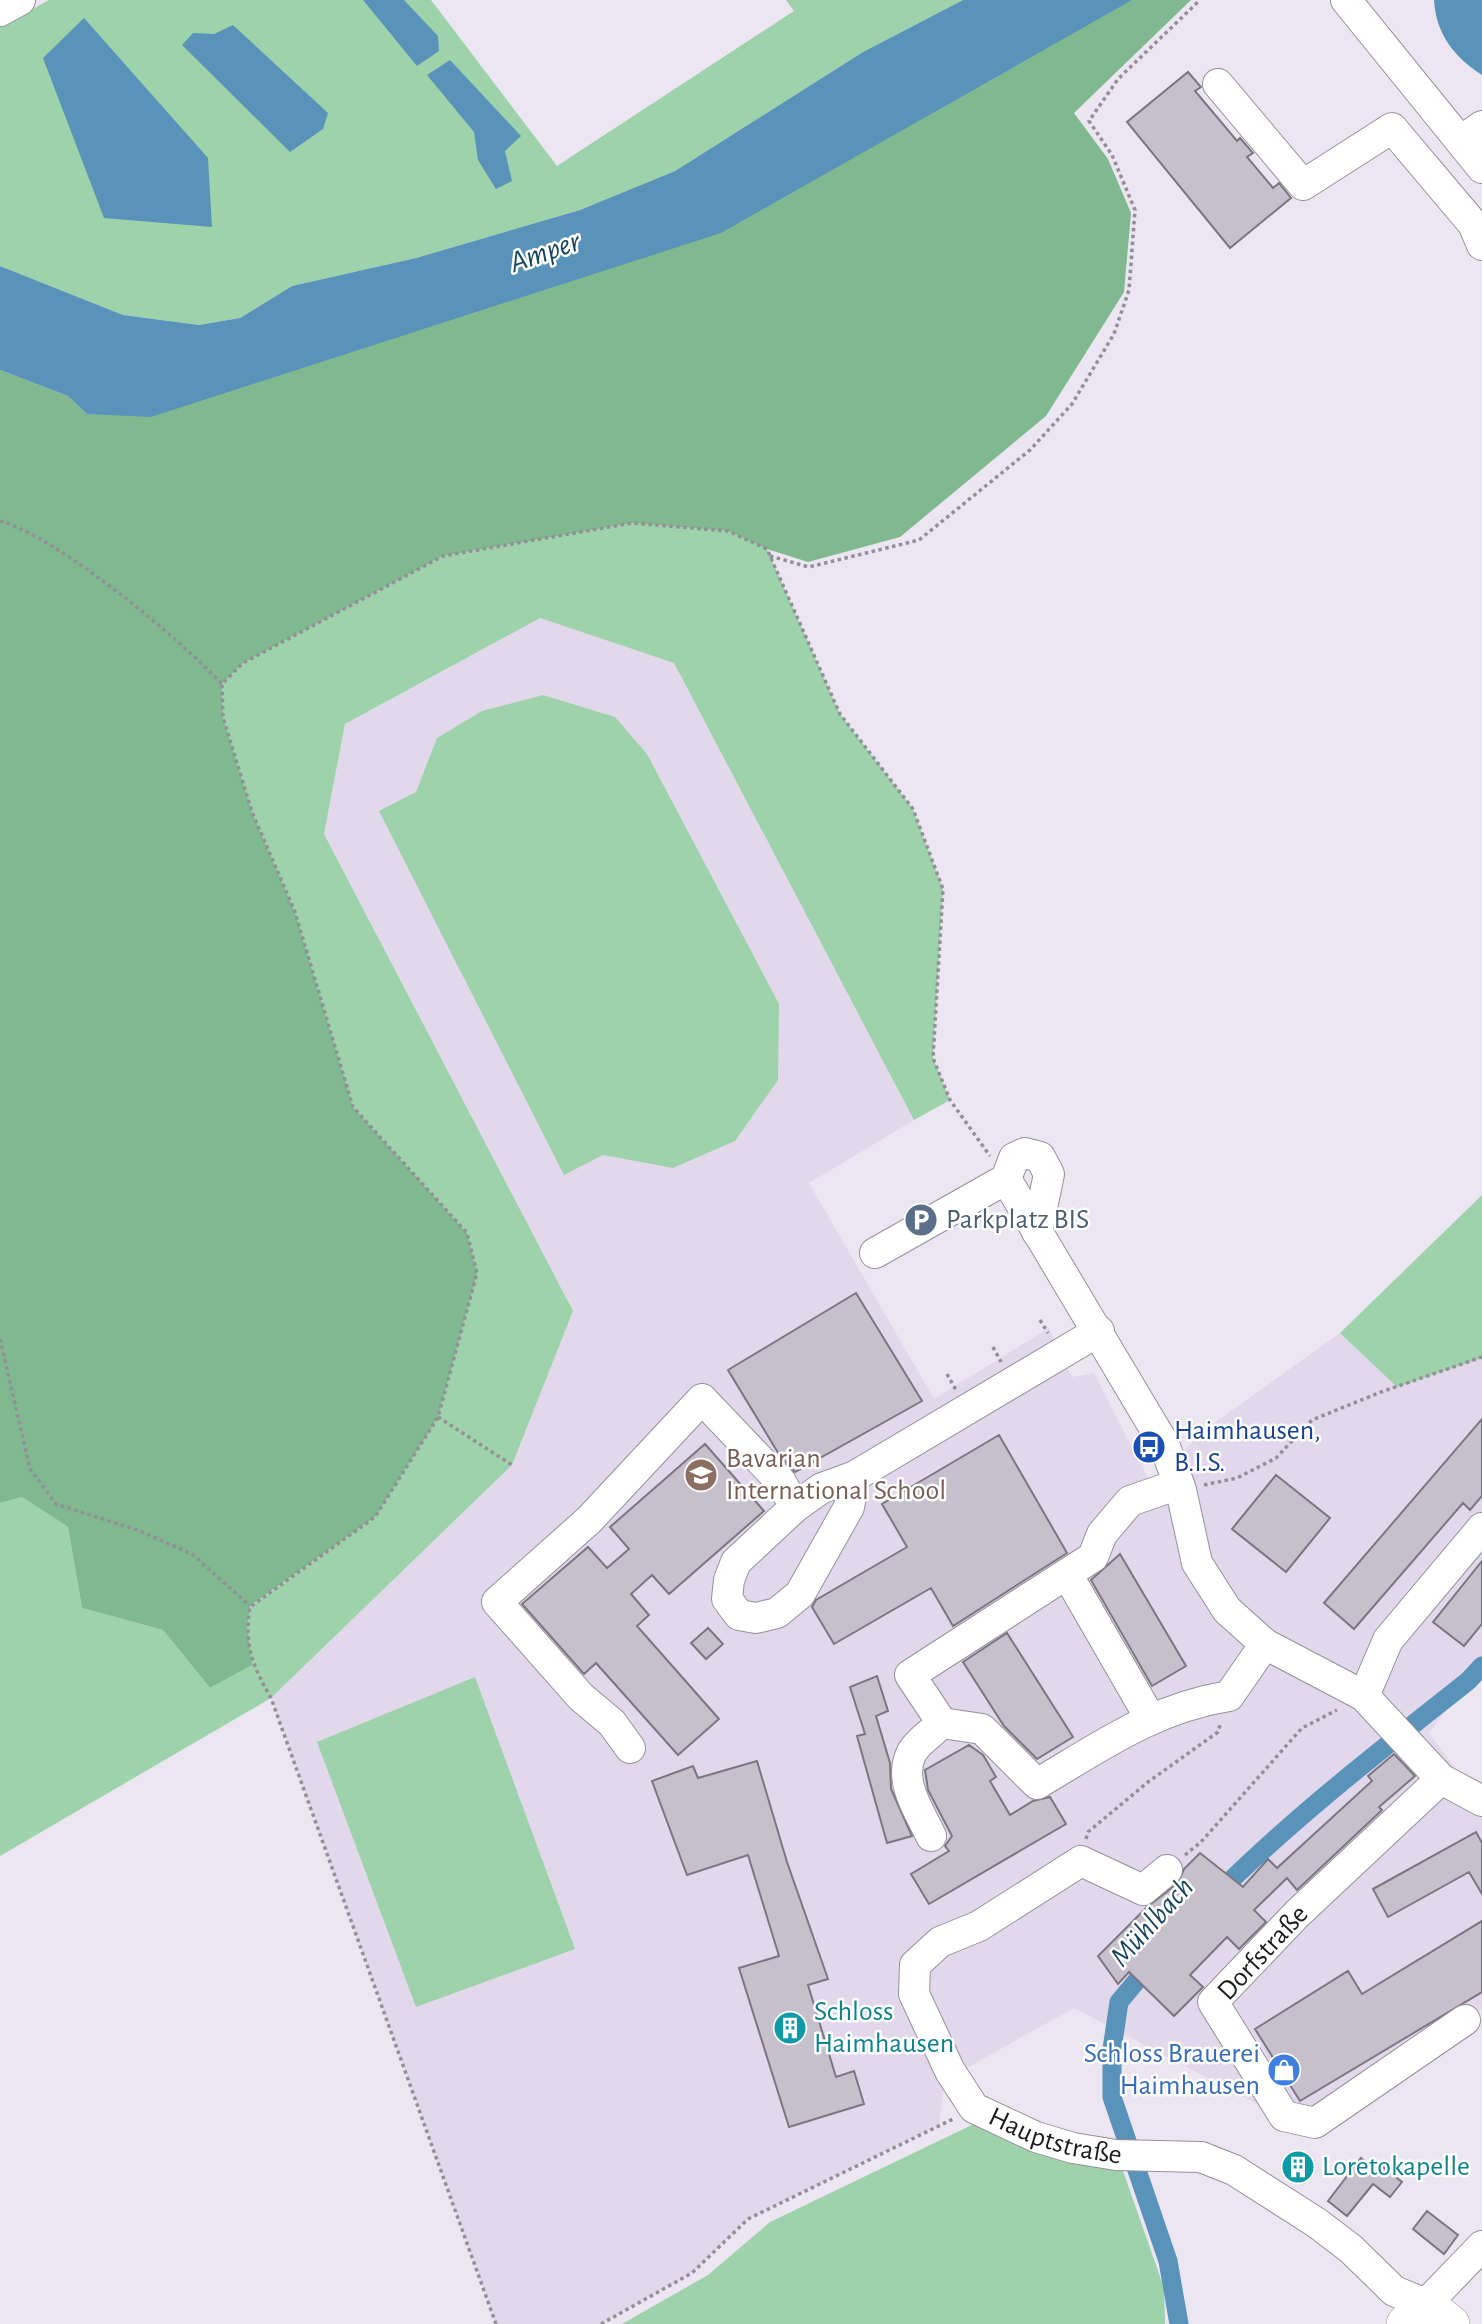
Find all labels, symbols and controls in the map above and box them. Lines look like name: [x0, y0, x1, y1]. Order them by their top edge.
water label: Amper: [505, 226, 585, 278]
parking icon: Parkplatz BIS: [902, 1201, 940, 1239]
place label: Parkplatz BIS: [946, 1206, 1089, 1234]
place label: Haimhausen, B.I.S.: [1174, 1417, 1321, 1477]
bus stop icon: Haimhausen, B.I.S.: [1130, 1428, 1168, 1466]
place label: Bavarian International School: [726, 1445, 946, 1505]
school or university icon: Bavarian International School: [682, 1456, 720, 1494]
water label: Mühlbach: [1105, 1872, 1199, 1972]
street label: Dorfstraße: [1212, 1900, 1314, 2006]
place label: Schloss Haimhausen: [814, 1998, 954, 2058]
building icon: Schloss Haimhausen: [771, 2009, 809, 2047]
place label: Schloss Brauerei Haimhausen: [1084, 2040, 1260, 2100]
shop icon: Schloss Brauerei Haimhausen: [1265, 2051, 1303, 2089]
street label: Hauptstraße: [984, 2103, 1124, 2170]
building icon: Loretokapelle: [1279, 2148, 1317, 2186]
place label: Loretokapelle: [1322, 2153, 1470, 2181]

